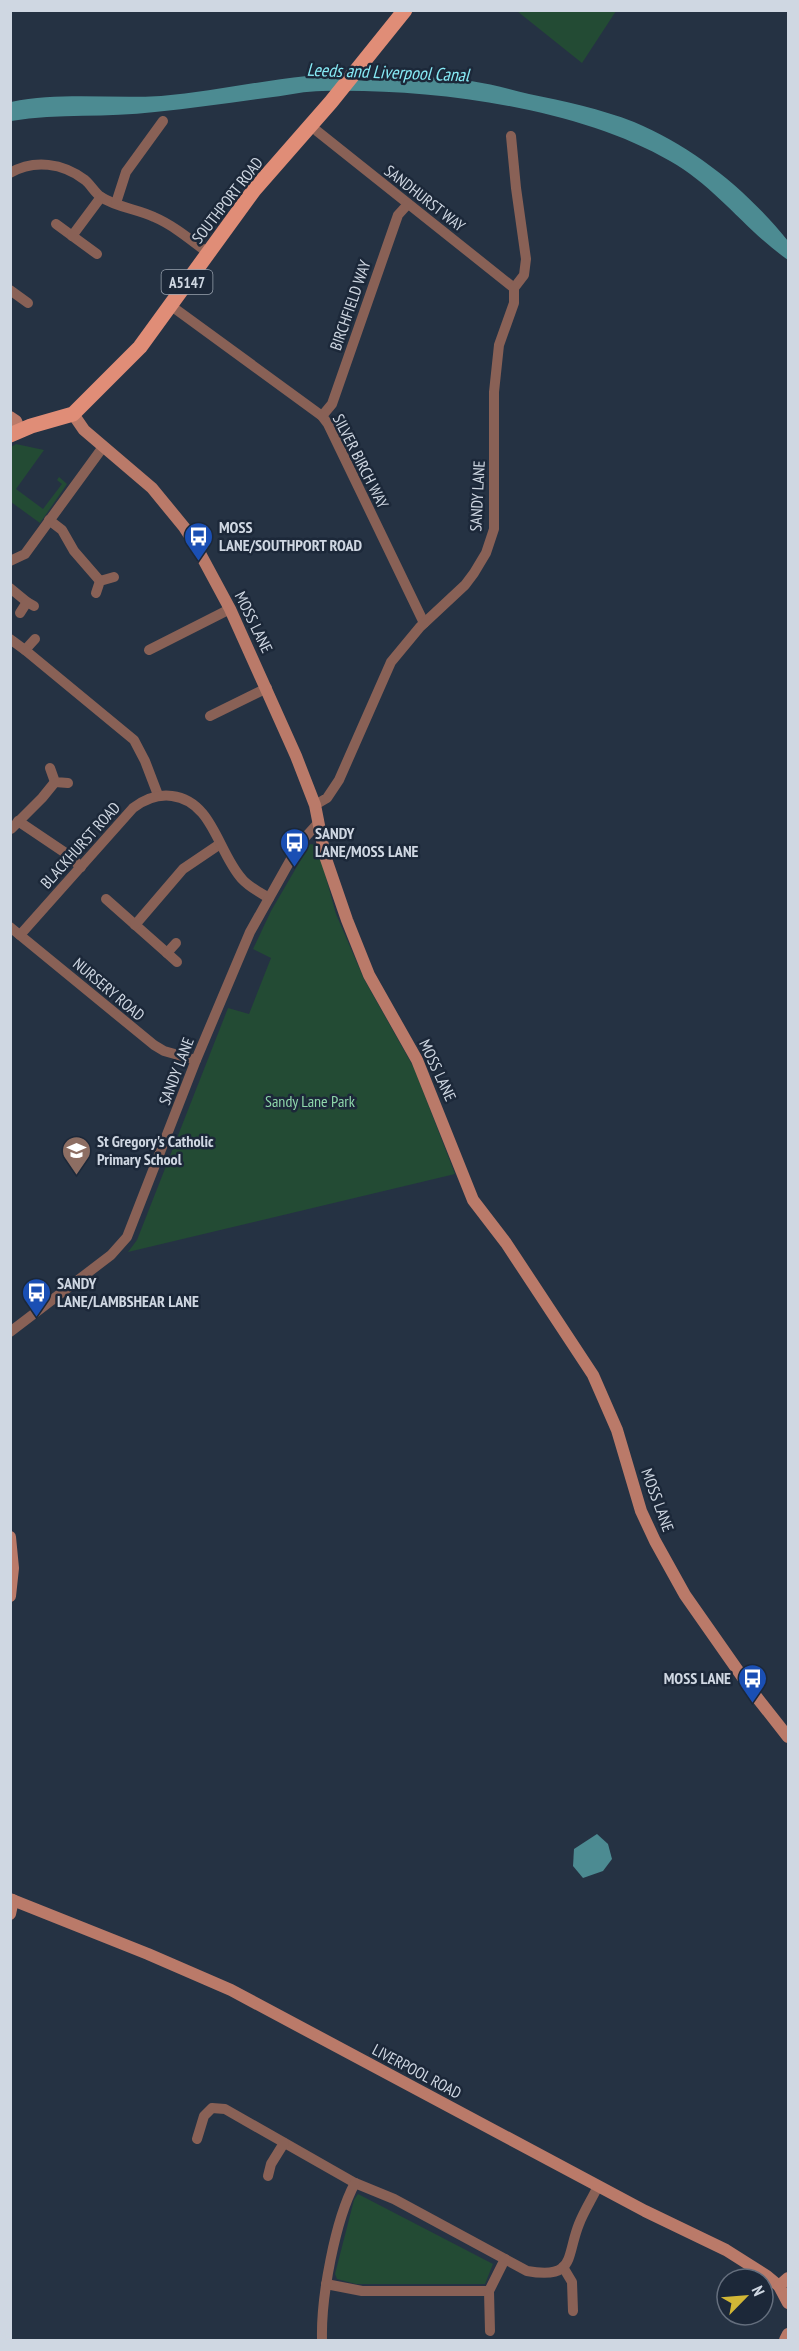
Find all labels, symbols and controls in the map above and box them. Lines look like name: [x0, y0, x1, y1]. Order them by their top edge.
water label: Leeds and Liverpool Canal: [306, 58, 471, 86]
street label: SOUTHPORT ROAD: [187, 153, 267, 247]
street label: SANDHURST WAY: [381, 160, 470, 236]
street label: BIRCHFIELD WAY: [325, 257, 375, 353]
road number: A5147: [162, 270, 213, 294]
street label: SILVER BIRCH WAY: [329, 411, 394, 512]
street label: SANDY LANE: [465, 460, 489, 532]
place label: MOSS LANE/SOUTHPORT ROAD: [219, 517, 363, 555]
bus stop icon: MOSS LANE/SOUTHPORT ROAD: [182, 520, 214, 562]
street label: MOSS LANE: [231, 588, 277, 656]
street label: BLACKHURST ROAD: [36, 797, 124, 893]
place label: SANDY LANE/MOSS LANE: [315, 823, 419, 861]
bus stop icon: SANDY LANE/MOSS LANE: [278, 826, 310, 868]
street label: NURSERY ROAD: [69, 953, 149, 1025]
street label: SANDY LANE: [154, 1034, 198, 1108]
street label: MOSS LANE: [415, 1036, 461, 1104]
park label: Sandy Lane Park: [265, 1091, 356, 1111]
place label: St Gregory's Catholic Primary School: [97, 1131, 214, 1169]
school or university icon: St Gregory's Catholic Primary School: [60, 1134, 92, 1176]
place label: SANDY LANE/LAMBSHEAR LANE: [57, 1273, 199, 1311]
bus stop icon: SANDY LANE/LAMBSHEAR LANE: [20, 1276, 52, 1318]
street label: MOSS LANE: [637, 1466, 679, 1534]
bus stop icon: MOSS LANE: [736, 1662, 768, 1704]
place label: MOSS LANE: [664, 1668, 731, 1688]
street label: LIVERPOOL ROAD: [369, 2039, 465, 2103]
north arrow: [715, 2267, 775, 2327]
text: N: [748, 2283, 769, 2299]

